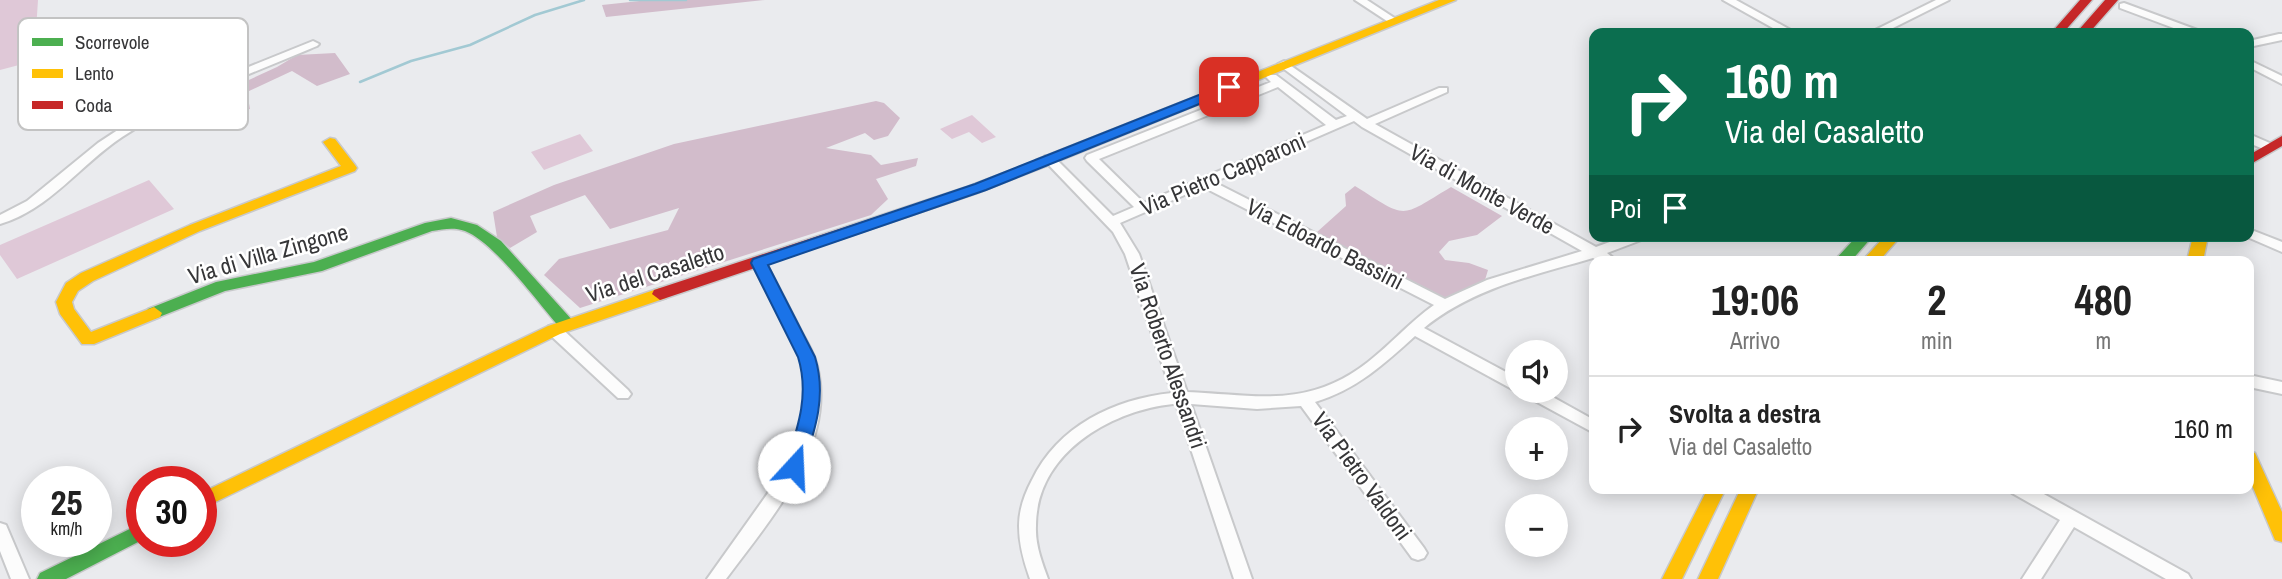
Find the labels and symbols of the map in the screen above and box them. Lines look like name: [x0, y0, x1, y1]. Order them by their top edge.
legend: [18, 18, 248, 130]
text: Scorrevole: [75, 29, 149, 55]
pin: [1199, 57, 1259, 117]
text: Lento: [75, 60, 114, 86]
text: Coda: [75, 92, 113, 118]
street label: Via Pietro Capparoni: [1135, 125, 1310, 222]
street label: Via di Monte Verde: [1404, 136, 1560, 241]
street label: Via Edoardo Bassini: [1241, 191, 1409, 297]
street label: Via di Villa Zingone: [184, 216, 351, 291]
street label: Via del Casaletto: [582, 236, 728, 309]
street label: Via Roberto Alessandri: [1122, 259, 1215, 452]
street label: Via Pietro Valdoni: [1305, 405, 1419, 546]
position arrow: [757, 430, 831, 504]
speed limit sign: 30: [126, 466, 217, 557]

